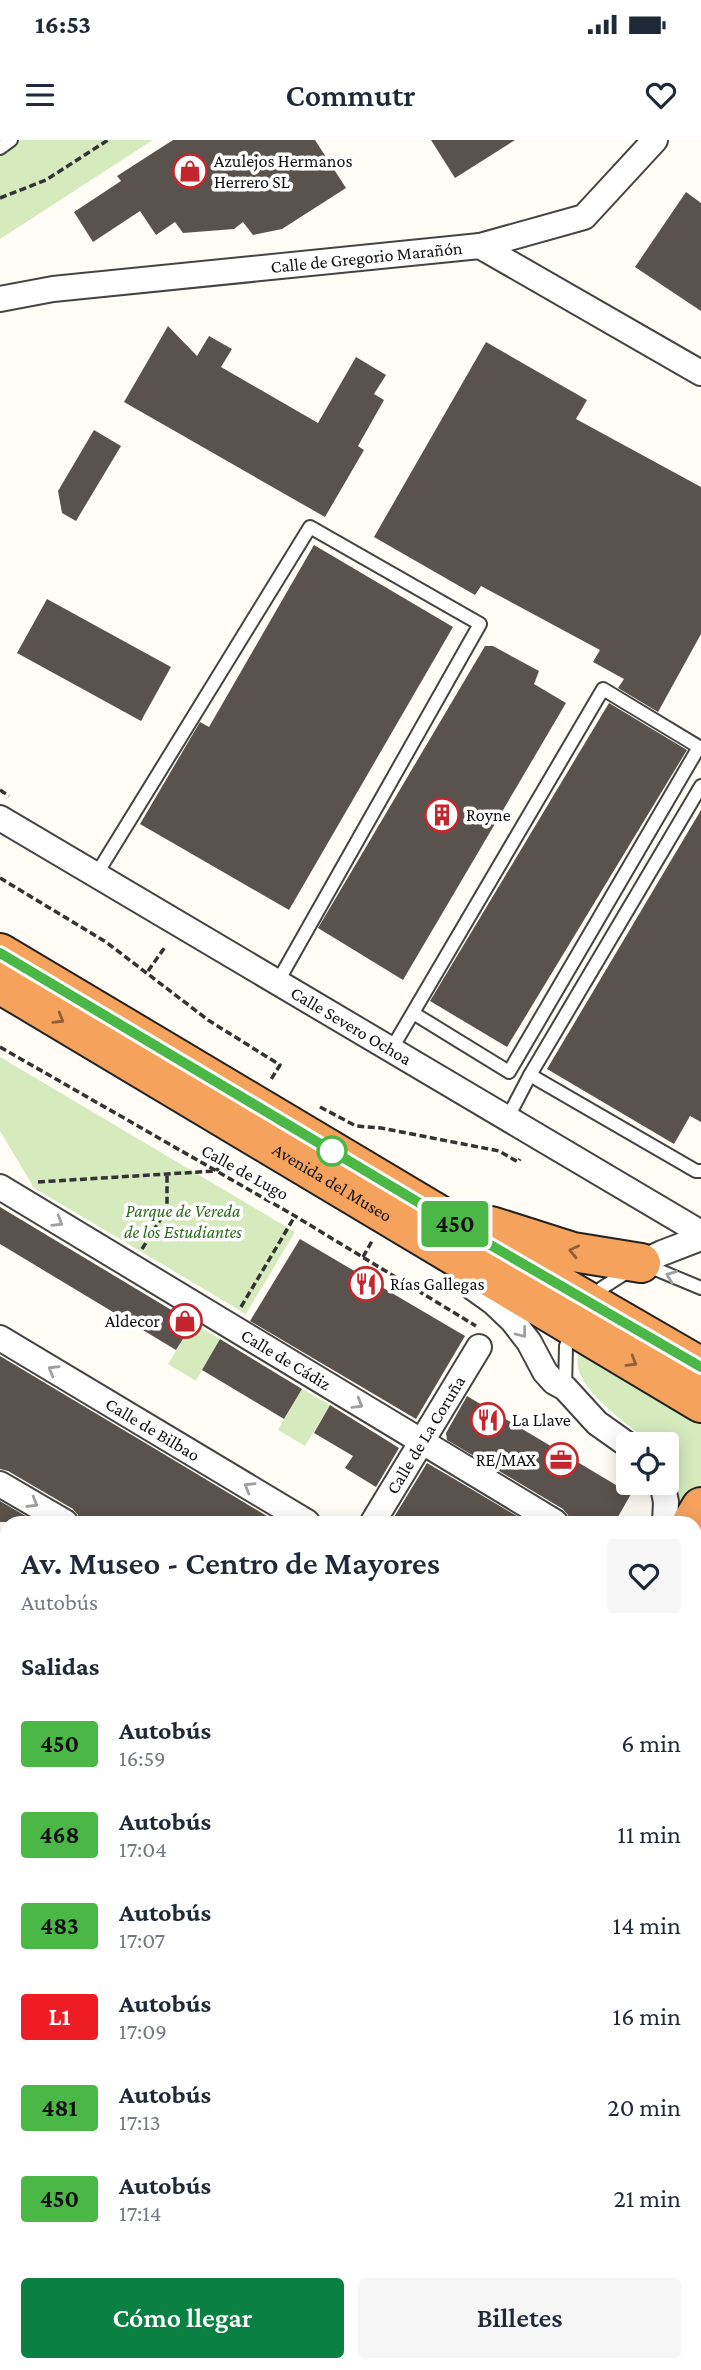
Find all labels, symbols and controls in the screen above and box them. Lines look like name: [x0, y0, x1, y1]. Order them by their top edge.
text: 16:53: [35, 10, 91, 39]
icon: menu: [21, 76, 59, 114]
icon: heart: [642, 76, 680, 114]
text: Commutr: [286, 77, 415, 113]
place label: Azulejos Hermanos Herrero SL: [214, 151, 352, 192]
shop icon: Azulejos Hermanos Herrero SL: [171, 152, 209, 190]
street label: Calle de Gregorio Marañón: [270, 238, 464, 277]
building icon: Royne: [423, 796, 461, 834]
place label: Royne: [466, 805, 511, 825]
street label: Calle Severo Ochoa: [287, 982, 415, 1069]
one-way arrow: [51, 1011, 64, 1024]
unlabelled marker: [317, 1136, 347, 1166]
street label: Avenida del Museo: [269, 1139, 396, 1226]
street label: Calle de Lugo: [198, 1140, 292, 1204]
park label: Parque de Vereda de los Estudiantes: [124, 1201, 242, 1242]
line badge: 450: [415, 1201, 495, 1247]
text: 450: [435, 1210, 475, 1237]
one-way arrow: [51, 1214, 64, 1227]
one-way arrow: [568, 1245, 580, 1260]
restaurant icon: Rías Gallegas: [347, 1265, 385, 1303]
one-way arrow: [666, 1270, 678, 1284]
place label: Rías Gallegas: [390, 1274, 485, 1294]
shop icon: Aldecor: [166, 1302, 204, 1340]
place label: Aldecor: [105, 1311, 161, 1331]
street label: Calle de Cádiz: [237, 1325, 335, 1394]
one-way arrow: [513, 1325, 526, 1337]
one-way arrow: [624, 1353, 637, 1366]
one-way arrow: [48, 1366, 61, 1379]
street label: Calle de La Coruña: [382, 1372, 469, 1497]
street label: Calle de Bilbao: [102, 1394, 203, 1465]
one-way arrow: [350, 1395, 363, 1408]
restaurant icon: La Llave: [469, 1401, 507, 1439]
place label: La Llave: [512, 1410, 571, 1430]
map controls: [616, 1432, 679, 1495]
button: locate: [616, 1432, 679, 1495]
office icon: RE/MAX: [542, 1441, 580, 1479]
place label: RE/MAX: [476, 1450, 537, 1470]
one-way arrow: [243, 1483, 256, 1496]
one-way arrow: [25, 1495, 38, 1508]
button: heart: [607, 1539, 681, 1613]
text: Av. Museo - Centro de Mayores: [21, 1544, 440, 1581]
text: Autobús: [21, 1589, 98, 1615]
text: Salidas: [21, 1652, 99, 1681]
text: Autobús: [119, 1716, 211, 1745]
text: 6 min: [621, 1729, 681, 1758]
text: 450: [40, 1730, 79, 1757]
text: 16:59: [119, 1745, 166, 1771]
text: Autobús: [119, 1807, 211, 1836]
text: 11 min: [617, 1820, 681, 1849]
text: 468: [39, 1821, 80, 1848]
text: 17:04: [119, 1836, 167, 1862]
text: Autobús: [119, 1898, 211, 1927]
text: 14 min: [613, 1911, 681, 1940]
text: 483: [40, 1912, 79, 1939]
text: 17:07: [119, 1927, 165, 1953]
text: Autobús: [119, 1989, 211, 2018]
text: 16 min: [613, 2002, 681, 2031]
text: L1: [49, 2003, 70, 2030]
text: 17:09: [119, 2018, 167, 2044]
text: Autobús: [119, 2080, 211, 2109]
text: 20 min: [607, 2093, 681, 2122]
text: 481: [42, 2094, 77, 2121]
text: 17:13: [119, 2109, 161, 2135]
text: Autobús: [119, 2171, 211, 2200]
text: 21 min: [613, 2184, 681, 2213]
text: 450: [40, 2185, 79, 2212]
text: 17:14: [119, 2200, 162, 2226]
button: Cómo llegar: [21, 2278, 344, 2358]
button: Billetes: [358, 2278, 681, 2358]

